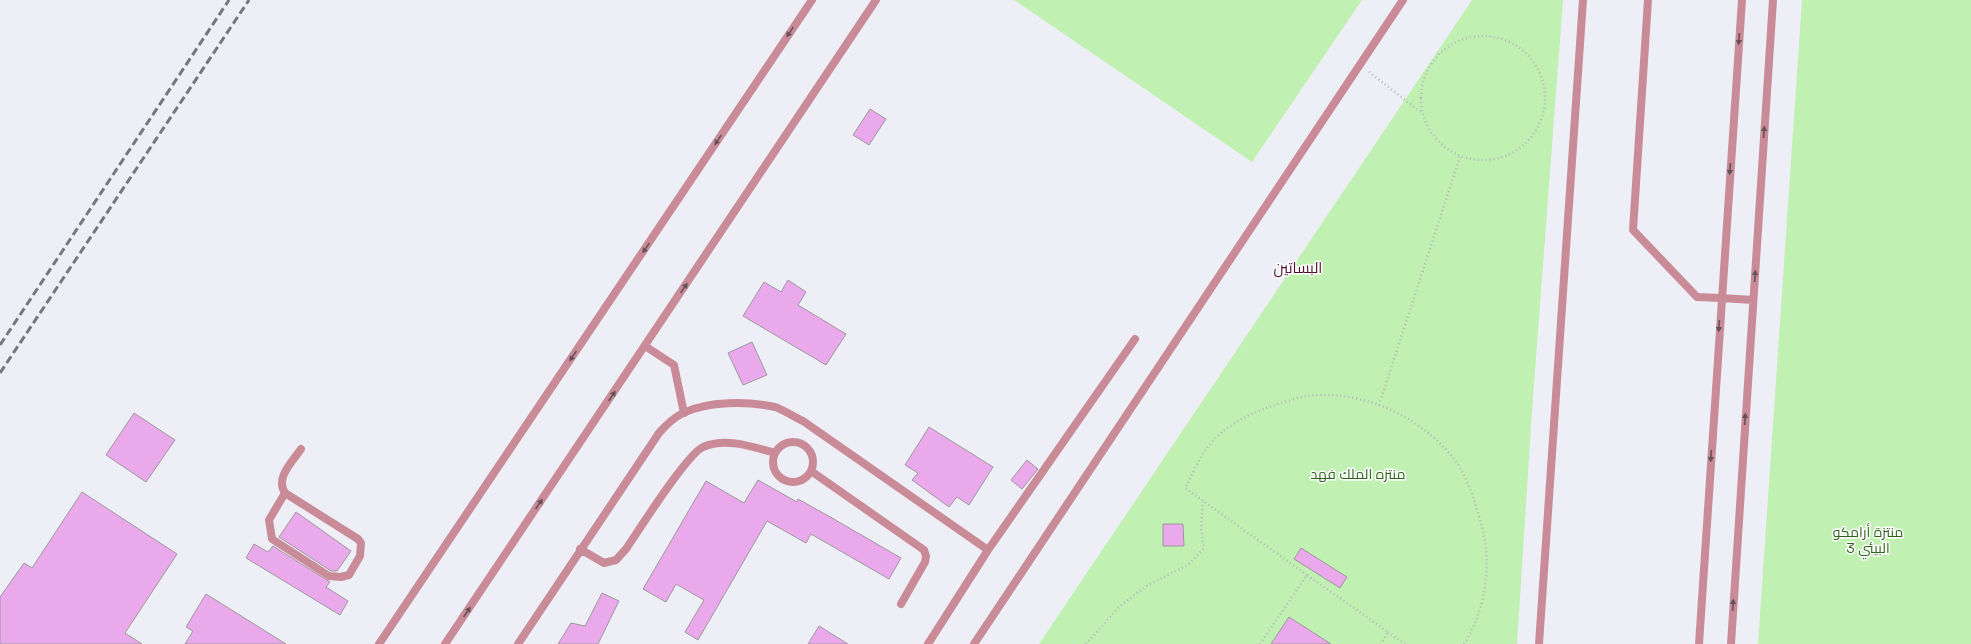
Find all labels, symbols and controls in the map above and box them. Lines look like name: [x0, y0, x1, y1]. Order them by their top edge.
one-way arrow: [787, 27, 794, 38]
one-way arrow: [1736, 33, 1743, 45]
one-way arrow: [1761, 126, 1768, 138]
one-way arrow: [714, 135, 722, 145]
one-way arrow: [1727, 163, 1734, 175]
one-way arrow: [642, 242, 649, 254]
district label: البساتين: [1274, 258, 1322, 278]
one-way arrow: [1751, 270, 1758, 282]
one-way arrow: [680, 282, 688, 293]
one-way arrow: [1716, 320, 1723, 332]
one-way arrow: [569, 351, 577, 361]
one-way arrow: [608, 390, 615, 401]
one-way arrow: [1742, 413, 1749, 425]
one-way arrow: [1707, 450, 1714, 462]
park label: منتزه الملك فهد: [1311, 465, 1405, 483]
one-way arrow: [535, 498, 543, 509]
park label: منتزة أرامكو البيئي 3: [1833, 523, 1903, 560]
one-way arrow: [1730, 599, 1737, 611]
one-way arrow: [463, 606, 471, 617]

